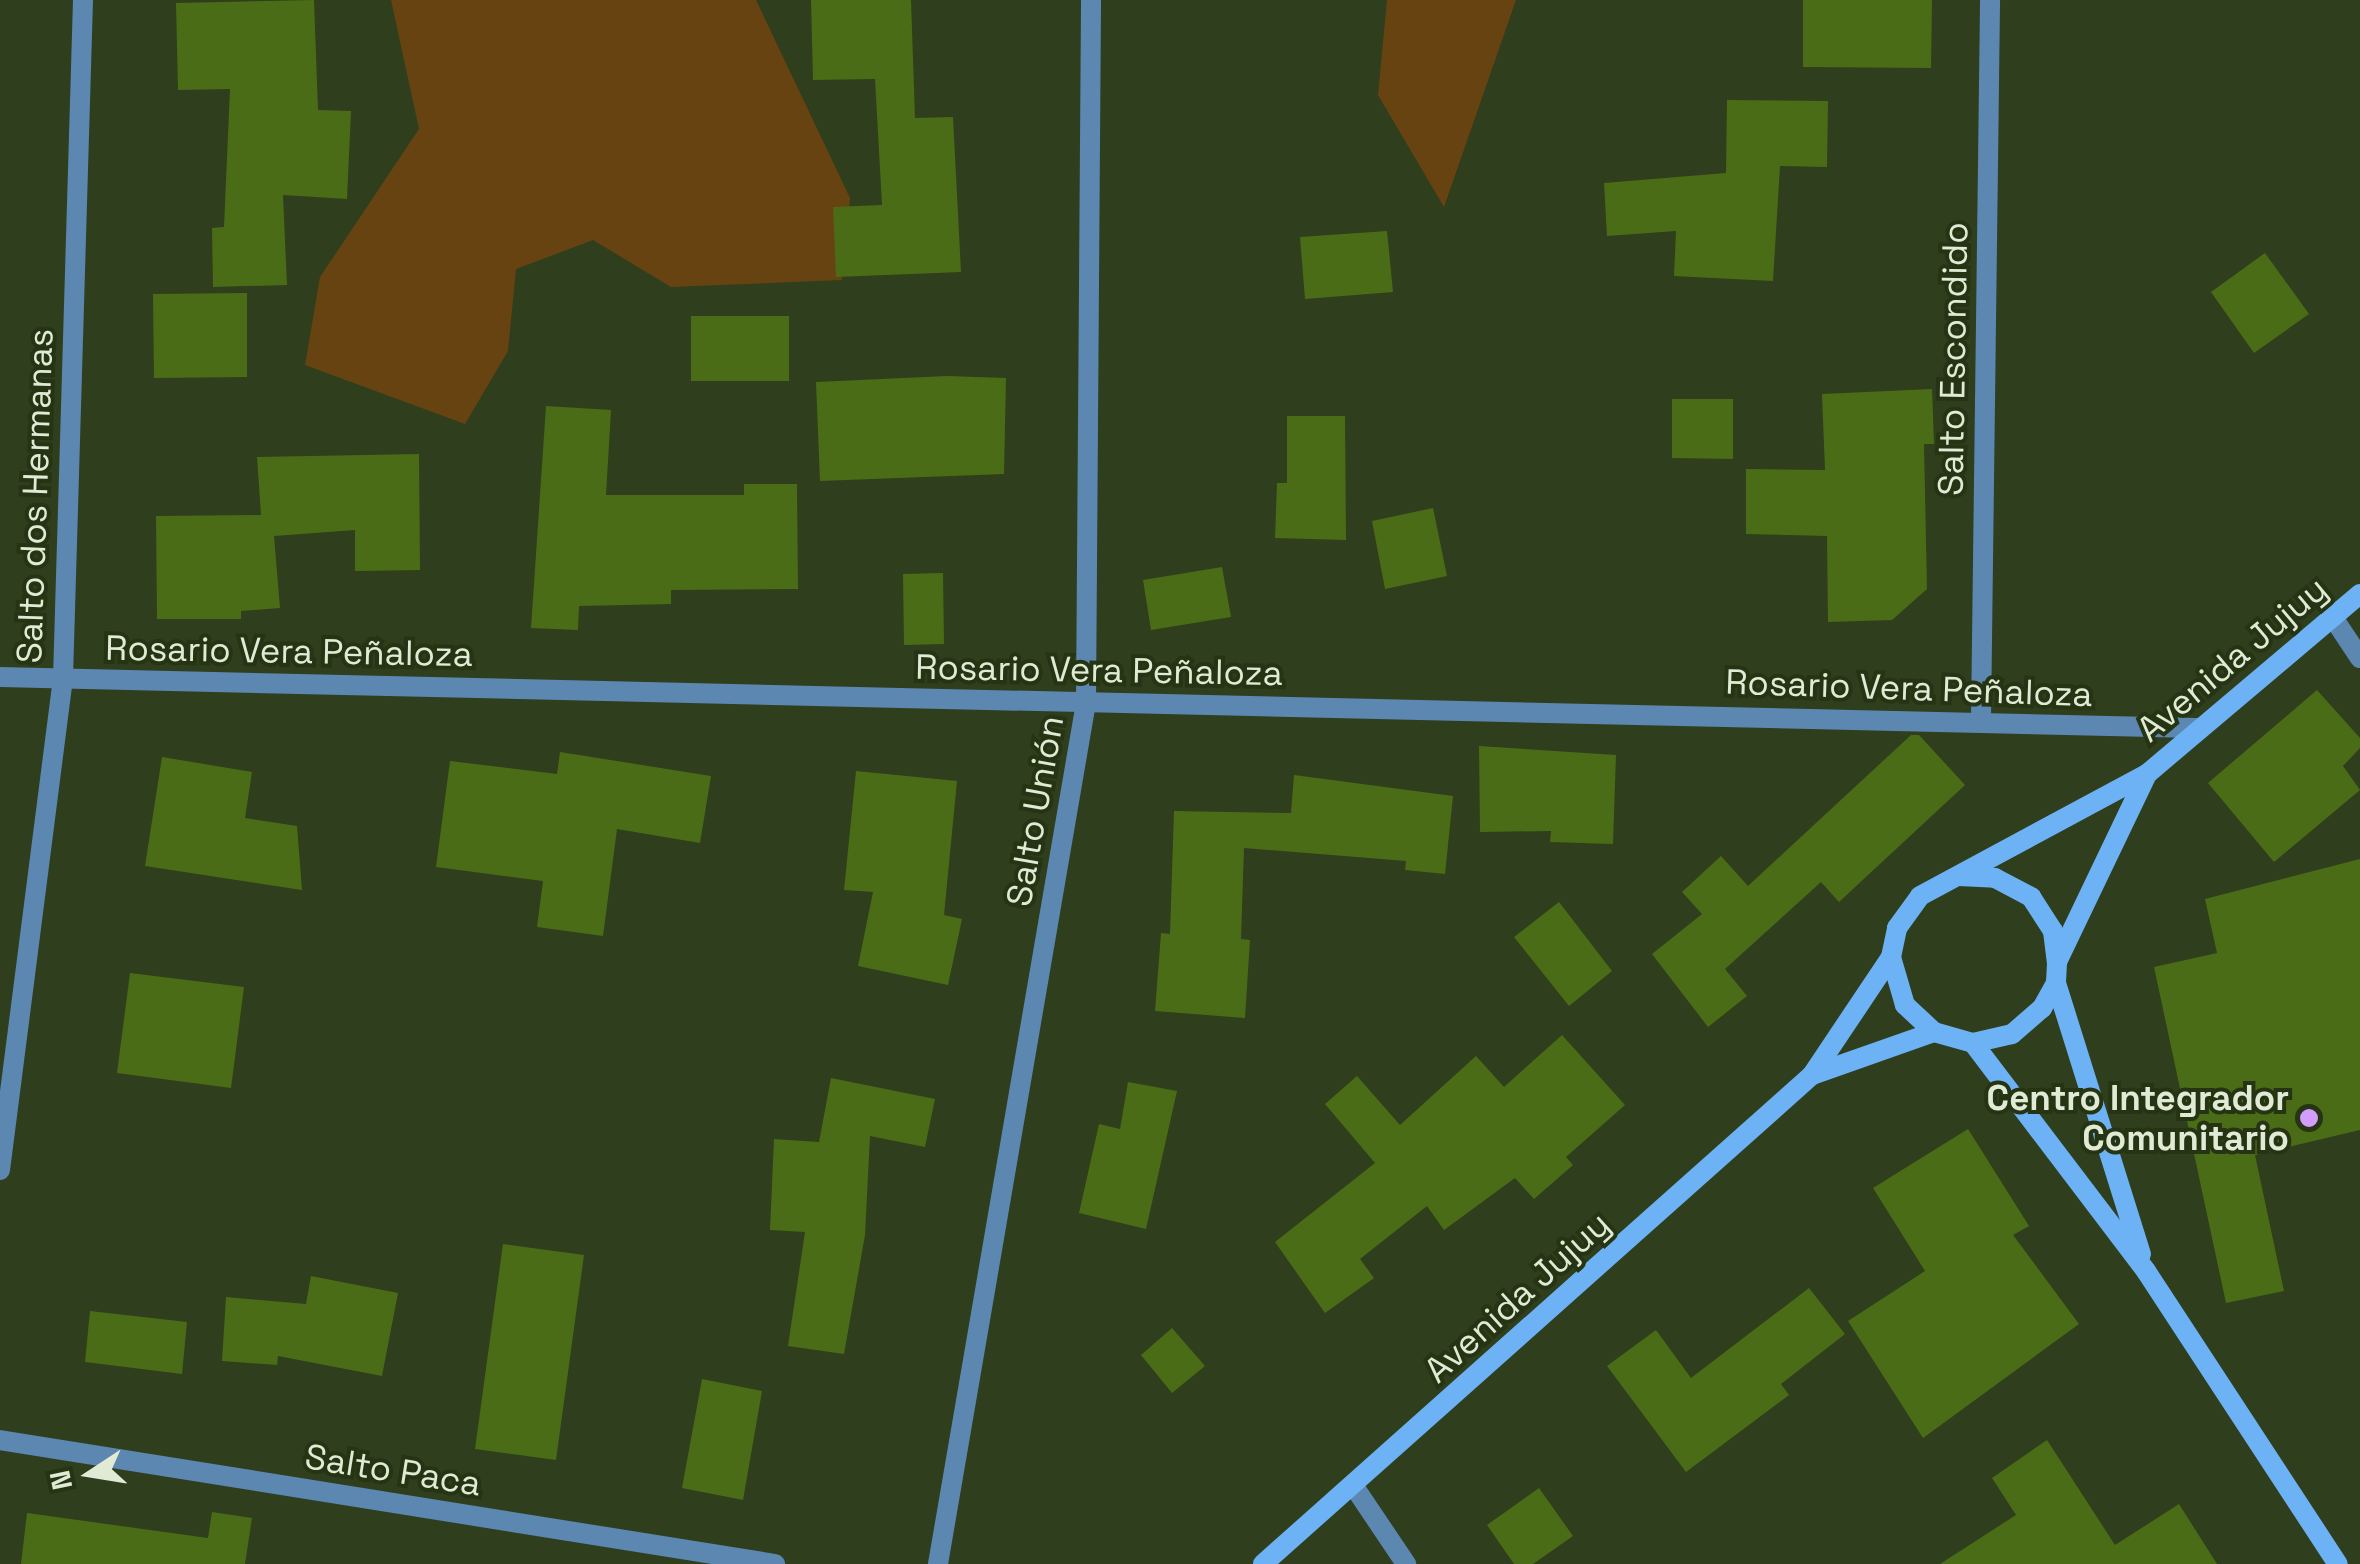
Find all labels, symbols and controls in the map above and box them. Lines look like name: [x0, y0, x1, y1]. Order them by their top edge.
street label: Salto Escondido: [1930, 222, 1976, 496]
street label: Salto dos Hermanas: [8, 328, 62, 664]
street label: Avenida Jujuy: [2129, 567, 2335, 751]
street label: Rosario Vera Peñaloza: [105, 627, 473, 675]
street label: Rosario Vera Peñaloza: [915, 646, 1283, 694]
street label: Rosario Vera Peñaloza: [1724, 661, 2094, 715]
street label: Salto Unión: [998, 712, 1072, 910]
place label: Centro Integrador Comunitario: [1987, 1077, 2289, 1159]
marker: Centro Integrador Comunitario: [2298, 1107, 2320, 1129]
street label: Avenida Jujuy: [1416, 1203, 1618, 1391]
north arrow: [40, 1424, 140, 1524]
street label: Salto Paca: [302, 1435, 484, 1505]
text: N: [41, 1467, 80, 1493]

